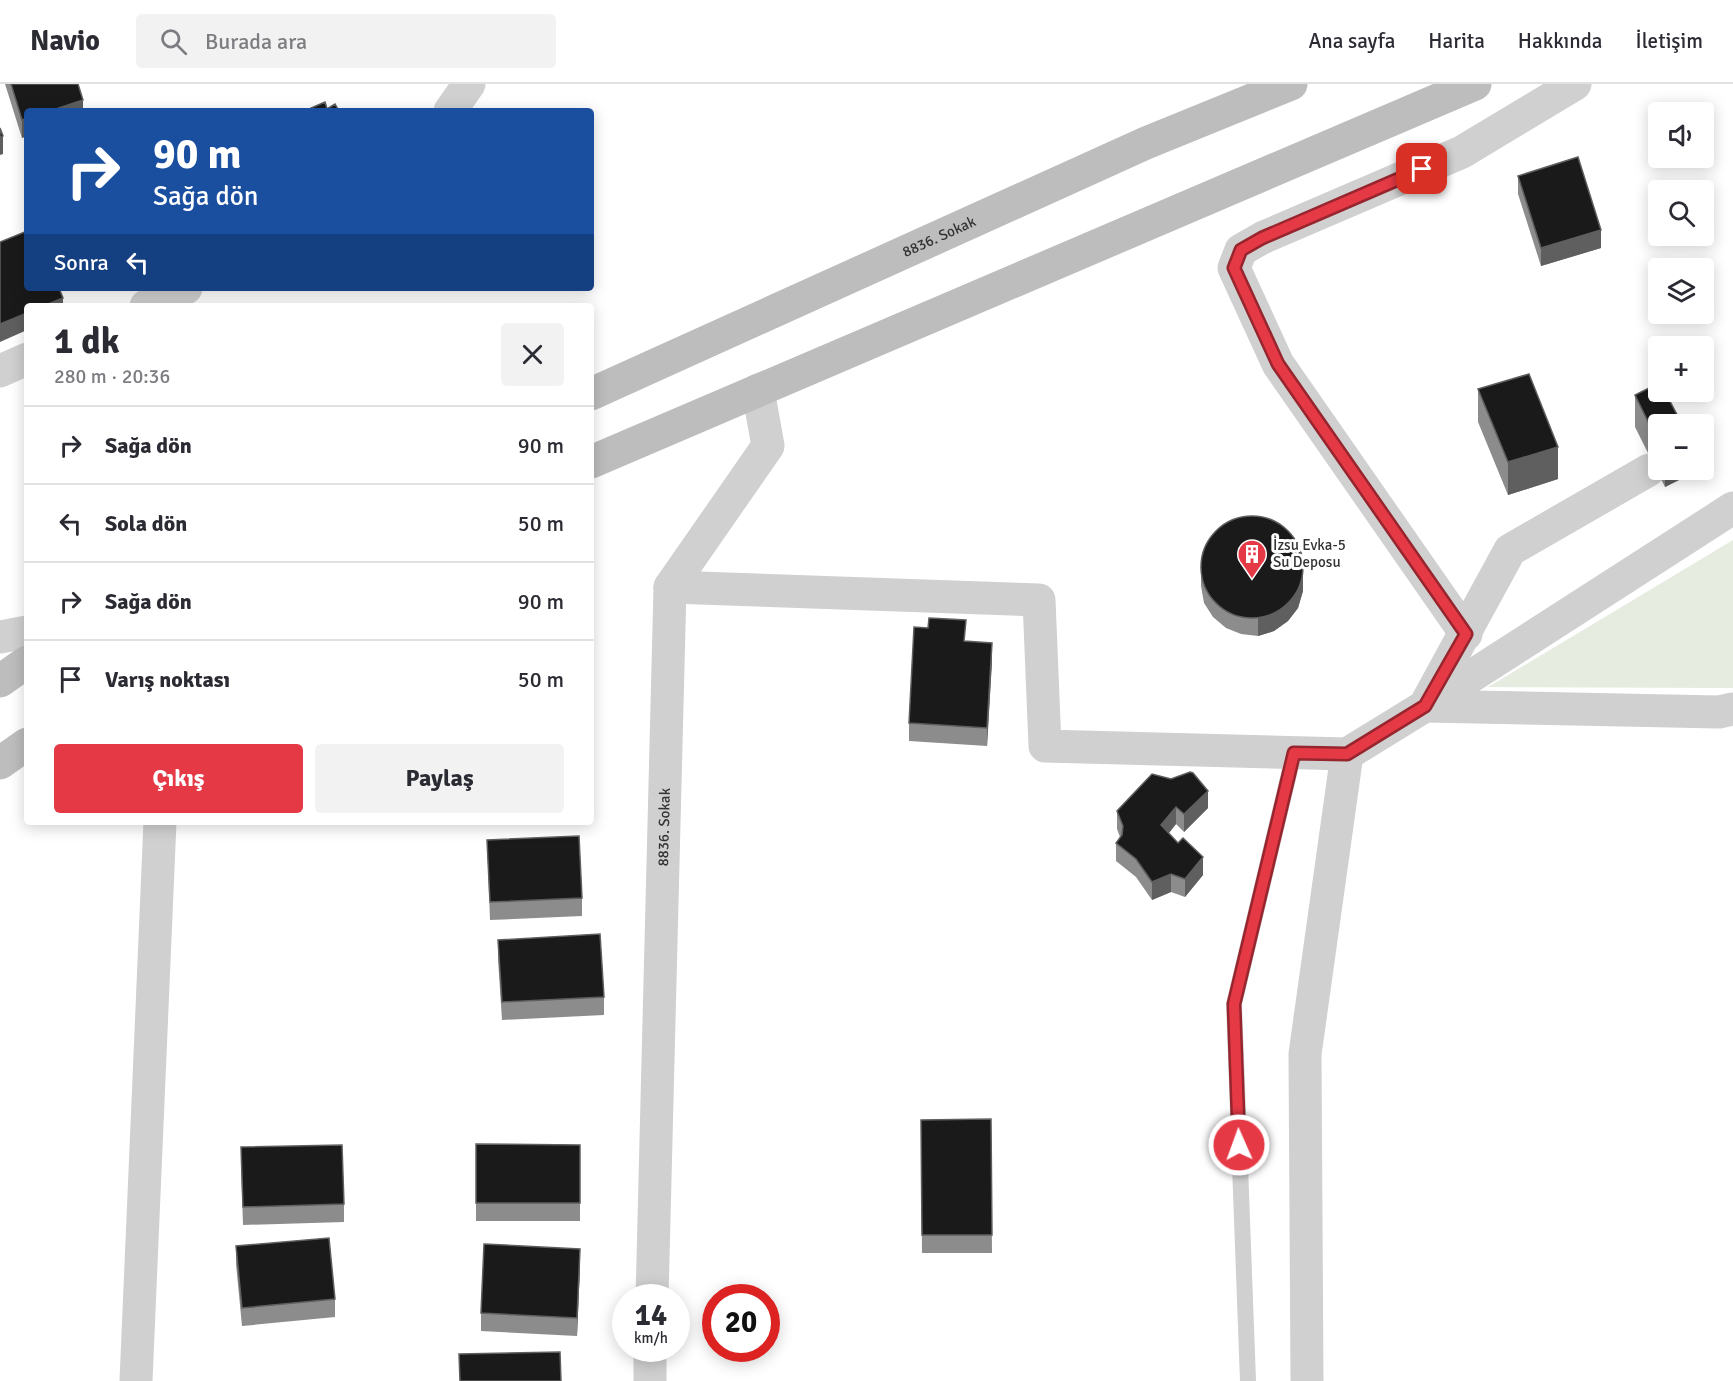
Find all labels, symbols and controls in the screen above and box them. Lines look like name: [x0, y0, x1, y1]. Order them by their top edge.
search box: [136, 14, 556, 68]
text: Navio: [30, 24, 100, 58]
icon: search: [157, 25, 190, 58]
text: Burada ara: [205, 28, 307, 55]
text: Ana sayfa: [1308, 28, 1395, 54]
text: Harita: [1428, 28, 1485, 54]
text: Hakkında: [1518, 28, 1603, 54]
text: İletişim: [1636, 28, 1703, 54]
map controls: [1648, 102, 1714, 480]
button: sound: [1648, 102, 1714, 168]
text: 90 m: [153, 129, 242, 180]
icon: right: [54, 132, 132, 210]
pin: [1396, 143, 1447, 194]
icon: arrive: [1405, 152, 1438, 185]
text: Sağa dön: [153, 180, 259, 213]
button: search: [1648, 180, 1714, 246]
street label: 8836. Sokak: [900, 212, 979, 261]
icon: left: [121, 246, 154, 279]
text: Sonra: [54, 249, 109, 276]
button: layers: [1648, 258, 1714, 324]
text: 1 dk: [54, 319, 120, 364]
button: close: [501, 323, 564, 386]
button: +: [1648, 336, 1714, 402]
text: 280 m · 20:36: [54, 364, 170, 389]
button: −: [1648, 414, 1714, 480]
icon: right: [54, 429, 87, 462]
text: Sağa dön: [105, 432, 192, 459]
text: 90 m: [518, 432, 564, 459]
icon: left: [54, 507, 87, 540]
text: Sola dön: [105, 510, 187, 537]
text: 50 m: [518, 510, 564, 537]
place label: İzsu Evka-5 Su Deposu: [1273, 536, 1346, 571]
building icon: İzsu Evka-5 Su Deposu: [1236, 538, 1268, 580]
icon: right: [54, 585, 87, 618]
text: Sağa dön: [105, 588, 192, 615]
text: 90 m: [518, 588, 564, 615]
icon: arrive: [54, 663, 87, 696]
text: Varış noktası: [105, 666, 230, 693]
text: 50 m: [518, 666, 564, 693]
button: Çıkış: [54, 744, 303, 813]
button: Paylaş: [315, 744, 564, 813]
street label: 8836. Sokak: [654, 787, 674, 867]
position arrow: [1207, 1113, 1271, 1177]
speed limit sign: 20: [702, 1284, 780, 1362]
text: 14: [635, 1297, 667, 1334]
text: km/h: [634, 1329, 668, 1347]

